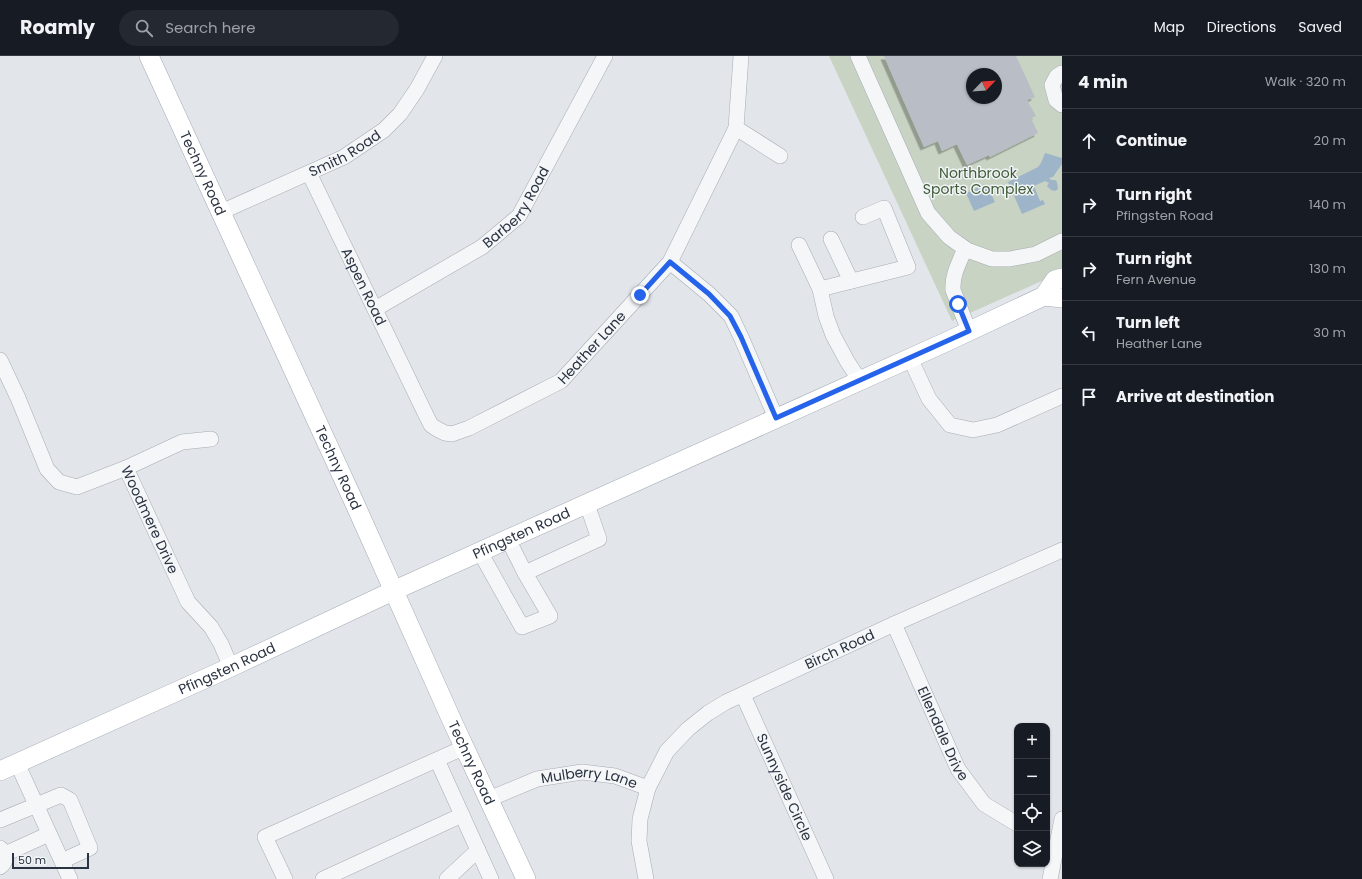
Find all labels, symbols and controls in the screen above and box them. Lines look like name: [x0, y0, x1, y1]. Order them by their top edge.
search box: [119, 10, 399, 46]
text: Roamly: [20, 14, 95, 41]
icon: search: [133, 17, 155, 39]
text: Search here: [165, 17, 256, 38]
text: Map: [1154, 17, 1185, 37]
text: Directions: [1207, 17, 1276, 37]
text: Saved: [1298, 17, 1342, 37]
north arrow: [966, 68, 1002, 104]
text: 4 min: [1078, 70, 1128, 94]
text: Walk · 320 m: [1265, 72, 1346, 91]
street label: Smith Road: [305, 125, 385, 182]
street label: Techny Road: [175, 128, 231, 219]
icon: ahead: [1078, 130, 1100, 152]
text: Continue: [1116, 130, 1187, 151]
text: 20 m: [1313, 131, 1346, 150]
street label: Barberry Road: [478, 163, 554, 253]
park label: Northbrook Sports Complex: [923, 163, 1034, 199]
text: Turn right: [1116, 184, 1192, 205]
icon: right: [1078, 194, 1100, 216]
text: 140 m: [1309, 195, 1346, 214]
text: Pfingsten Road: [1116, 206, 1213, 225]
street label: Aspen Road: [337, 244, 391, 329]
text: Turn right: [1116, 248, 1192, 269]
icon: right: [1078, 258, 1100, 280]
text: 130 m: [1309, 259, 1346, 278]
text: Fern Avenue: [1116, 270, 1196, 289]
route end: [631, 286, 649, 304]
route start: [949, 295, 967, 313]
street label: Heather Lane: [553, 306, 631, 388]
text: Turn left: [1116, 312, 1180, 333]
icon: left: [1078, 322, 1100, 344]
text: 30 m: [1313, 323, 1346, 342]
text: Heather Lane: [1116, 334, 1202, 353]
icon: arrive: [1078, 386, 1100, 408]
text: Arrive at destination: [1116, 386, 1274, 407]
street label: Techny Road: [310, 422, 366, 513]
street label: Woodmere Drive: [116, 462, 184, 577]
street label: Pfingsten Road: [469, 503, 573, 564]
street label: Birch Road: [801, 624, 878, 674]
street label: Pfingsten Road: [175, 638, 279, 699]
street label: Ellendale Drive: [913, 683, 974, 785]
street label: Techny Road: [443, 717, 500, 808]
map controls: [1014, 723, 1050, 867]
button: +: [1014, 723, 1050, 759]
street label: Sunnyside Circle: [752, 730, 818, 844]
button: −: [1014, 759, 1050, 795]
street label: Mulberry Lane: [539, 762, 641, 793]
button: locate: [1014, 795, 1050, 831]
button: layers: [1014, 831, 1050, 867]
scale bar: [12, 851, 89, 870]
text: 50 m: [18, 852, 46, 868]

